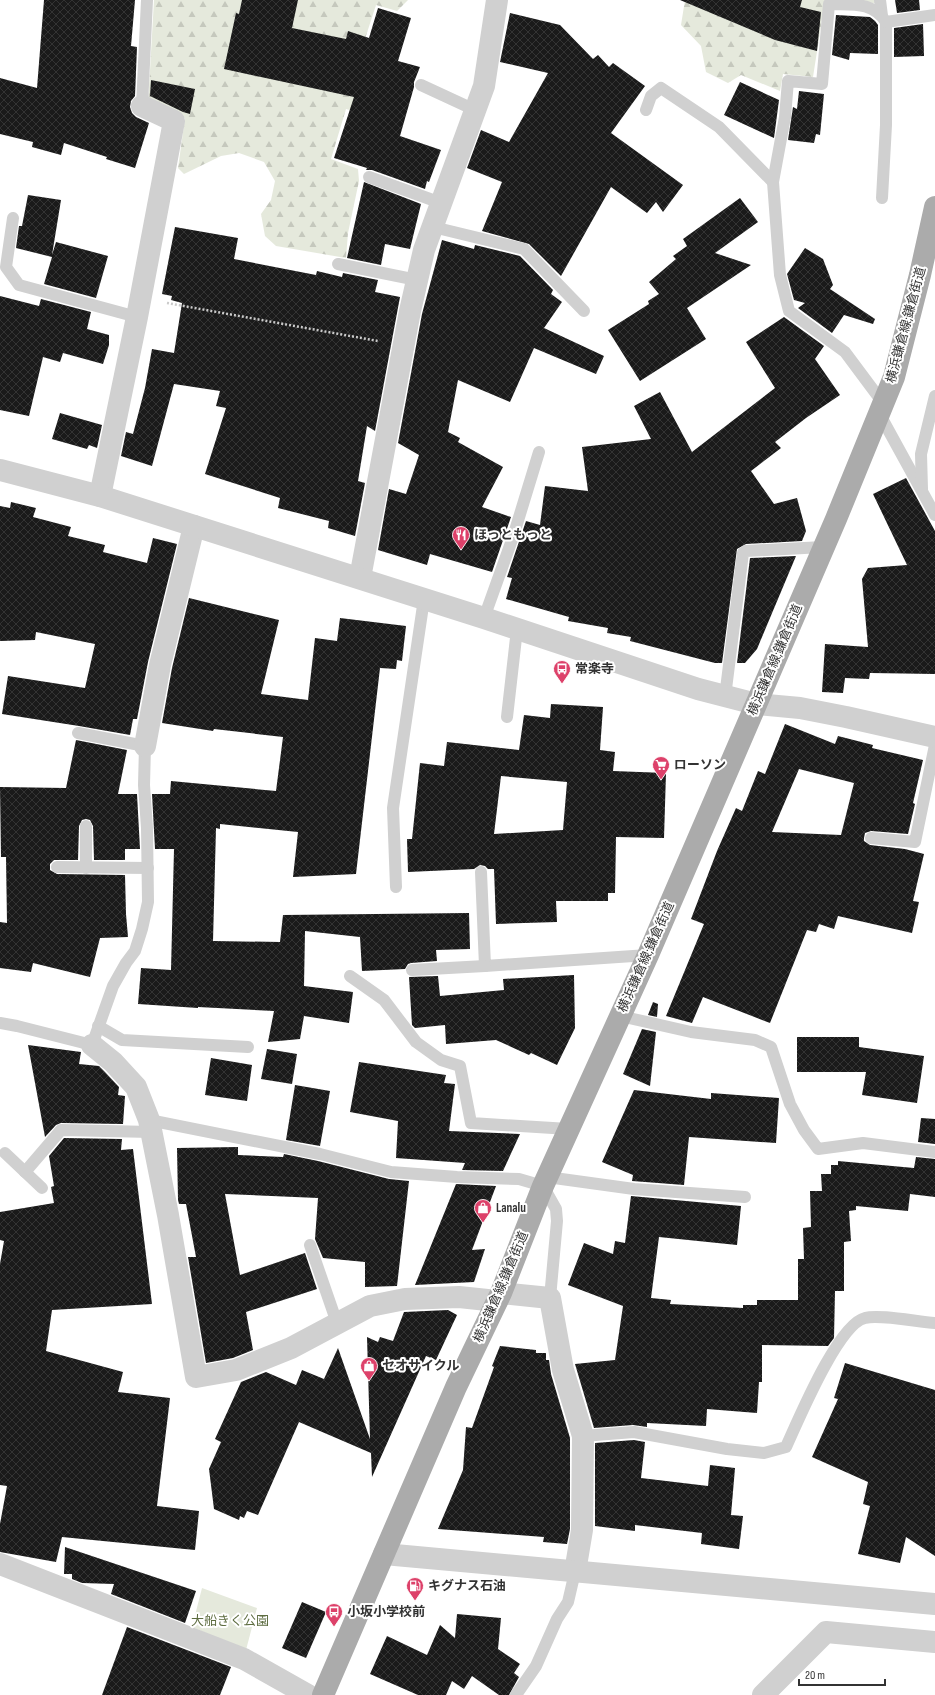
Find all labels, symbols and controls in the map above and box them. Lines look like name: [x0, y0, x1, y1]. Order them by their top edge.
street label: 横浜鎌倉線;鎌倉街道: [883, 265, 929, 385]
restaurant icon: ほっともっと: [451, 525, 471, 550]
place label: ほっともっと: [474, 527, 552, 543]
street label: 横浜鎌倉線;鎌倉街道: [744, 602, 806, 718]
bus stop icon: 常楽寺: [552, 659, 572, 684]
place label: 常楽寺: [575, 661, 614, 677]
supermarket icon: ローソン: [651, 755, 671, 780]
place label: ローソン: [674, 757, 726, 773]
street label: 横浜鎌倉線;鎌倉街道: [614, 899, 678, 1015]
shop icon: Lanalu: [473, 1198, 493, 1223]
place label: Lanalu: [496, 1200, 526, 1216]
street label: 横浜鎌倉線;鎌倉街道: [470, 1229, 532, 1345]
shop icon: セオサイクル: [359, 1356, 379, 1381]
place label: セオサイクル: [382, 1358, 459, 1374]
fuel station icon: キグナス石油: [405, 1576, 425, 1601]
place label: キグナス石油: [428, 1578, 506, 1594]
bus stop icon: 小坂小学校前: [324, 1602, 344, 1627]
place label: 小坂小学校前: [347, 1604, 425, 1620]
park label: 大船きく公園: [191, 1613, 269, 1629]
scale bar: [799, 1661, 885, 1687]
text: 20 m: [805, 1668, 825, 1683]

